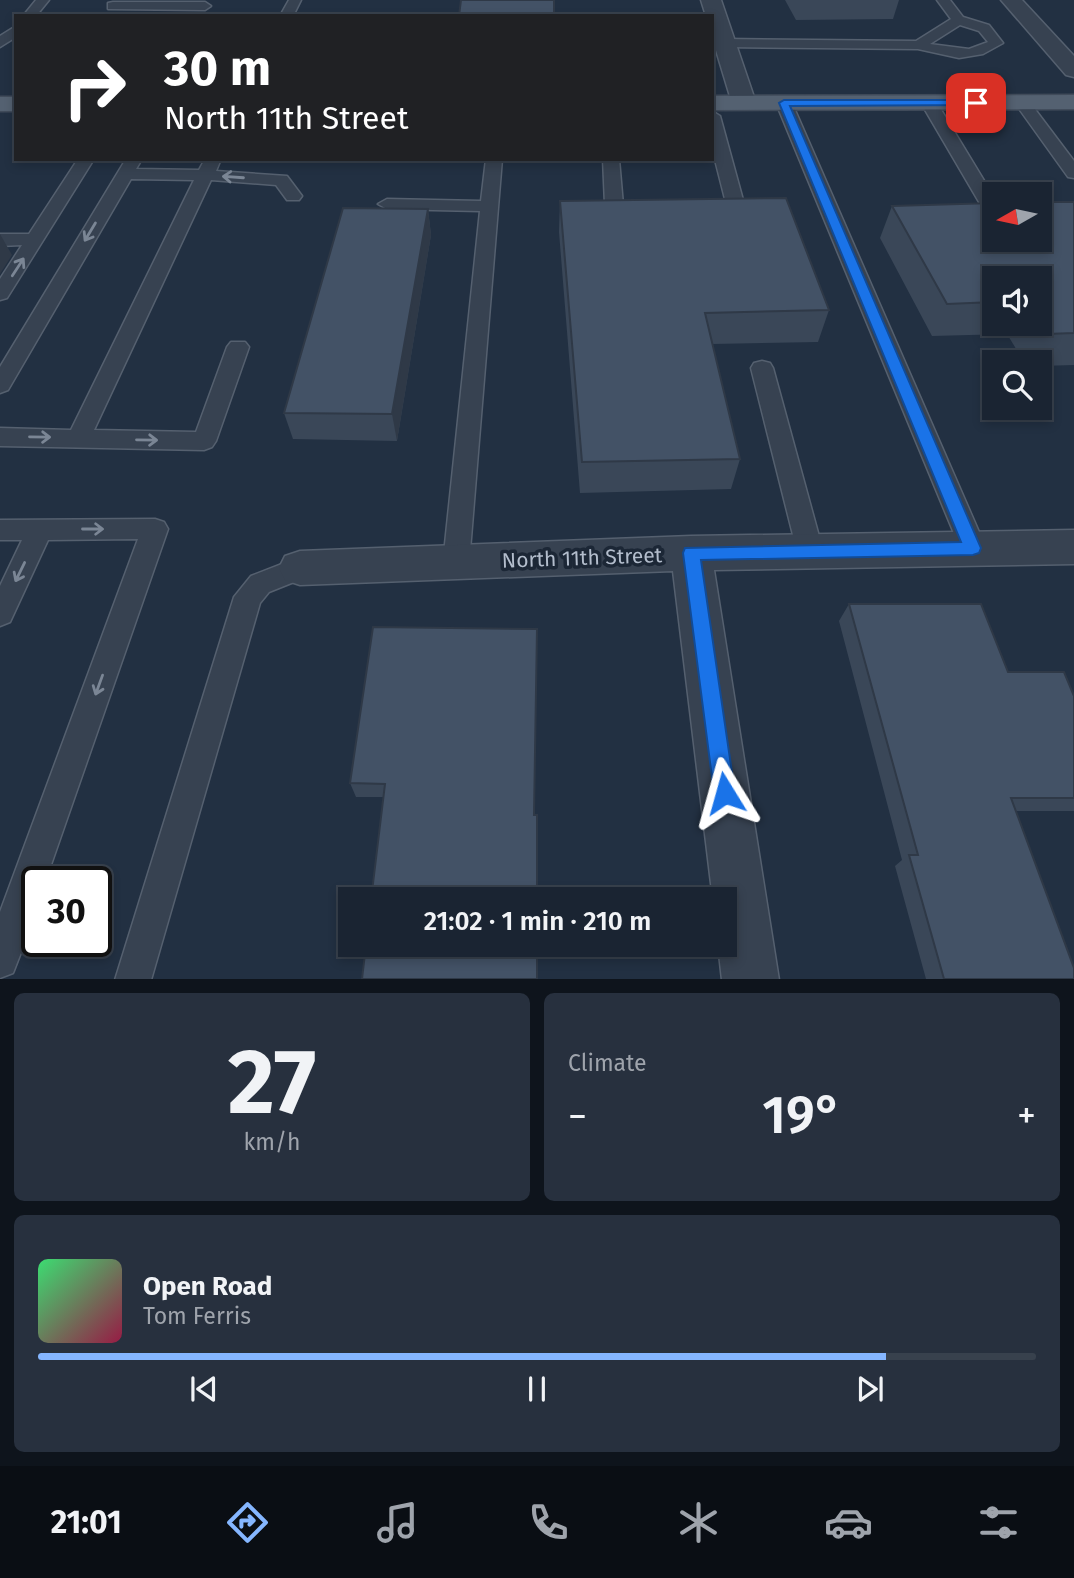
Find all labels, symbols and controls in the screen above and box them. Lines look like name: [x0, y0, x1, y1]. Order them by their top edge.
text: 30 m: [164, 39, 271, 98]
icon: right: [49, 42, 140, 133]
pin: [946, 73, 1006, 133]
icon: arrive: [957, 84, 995, 122]
text: North 11th Street: [164, 99, 409, 137]
one-way arrow: [222, 170, 245, 183]
north arrow: [982, 182, 1052, 252]
map controls: [982, 182, 1052, 420]
one-way arrow: [83, 222, 97, 242]
one-way arrow: [11, 258, 25, 277]
button: sound: [982, 266, 1052, 336]
button: search: [982, 350, 1052, 420]
one-way arrow: [28, 431, 51, 444]
one-way arrow: [136, 433, 159, 446]
one-way arrow: [81, 523, 104, 536]
street label: North 11th Street: [501, 542, 663, 574]
one-way arrow: [13, 561, 26, 582]
one-way arrow: [92, 673, 104, 695]
position arrow: [688, 756, 762, 830]
speed limit sign: 30: [21, 866, 112, 957]
text: 21:02 · 1 min · 210 m: [424, 906, 651, 937]
text: 27: [228, 1028, 316, 1137]
text: Climate: [568, 1049, 647, 1077]
text: 19°: [762, 1084, 842, 1147]
text: −: [568, 1093, 587, 1139]
text: +: [1017, 1093, 1036, 1139]
text: km/h: [244, 1128, 300, 1156]
text: Open Road: [143, 1271, 272, 1302]
text: Tom Ferris: [143, 1302, 251, 1330]
icon: previous: [185, 1370, 223, 1408]
icon: pause: [518, 1370, 556, 1408]
icon: next: [851, 1370, 889, 1408]
icon: directions: [223, 1498, 272, 1547]
icon: music: [373, 1498, 422, 1547]
icon: phone: [524, 1498, 573, 1547]
icon: climate: [674, 1498, 723, 1547]
icon: car: [824, 1498, 873, 1547]
icon: filters: [974, 1498, 1023, 1547]
text: 21:01: [51, 1503, 122, 1541]

